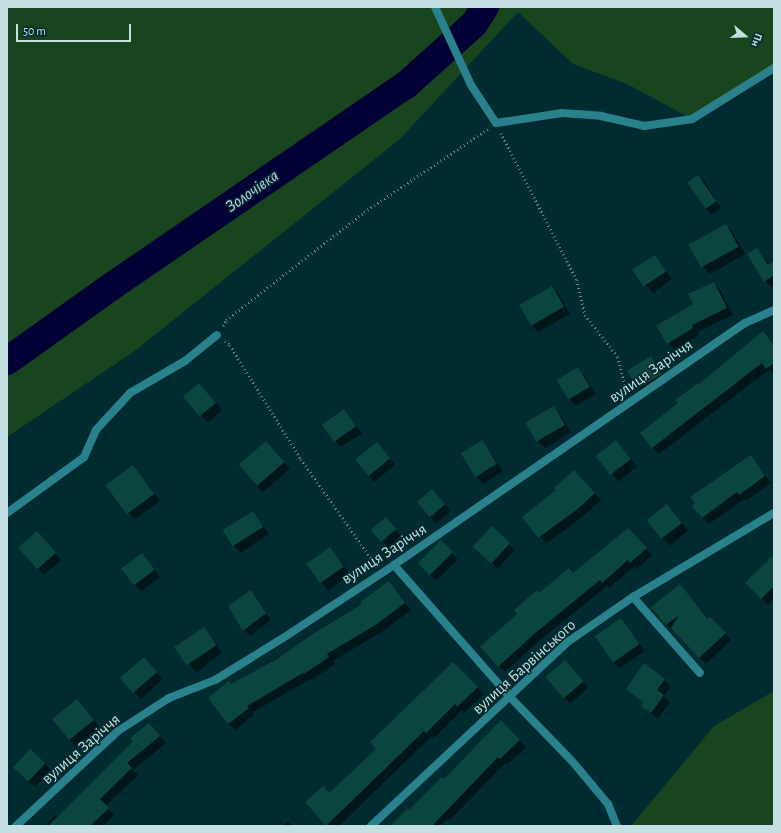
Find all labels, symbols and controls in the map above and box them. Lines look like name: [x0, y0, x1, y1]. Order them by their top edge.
scale bar: [18, 16, 133, 42]
north arrow: [725, 16, 765, 56]
text: 50 m: [23, 25, 46, 37]
text: Пн: [749, 32, 764, 48]
water label: Золочівка: [222, 165, 282, 217]
street label: вулиця Заріччя: [606, 335, 696, 407]
street label: вулиця Заріччя: [338, 519, 430, 589]
street label: вулиця Барвінського: [468, 615, 580, 719]
street label: вулиця Заріччя: [38, 710, 124, 788]

